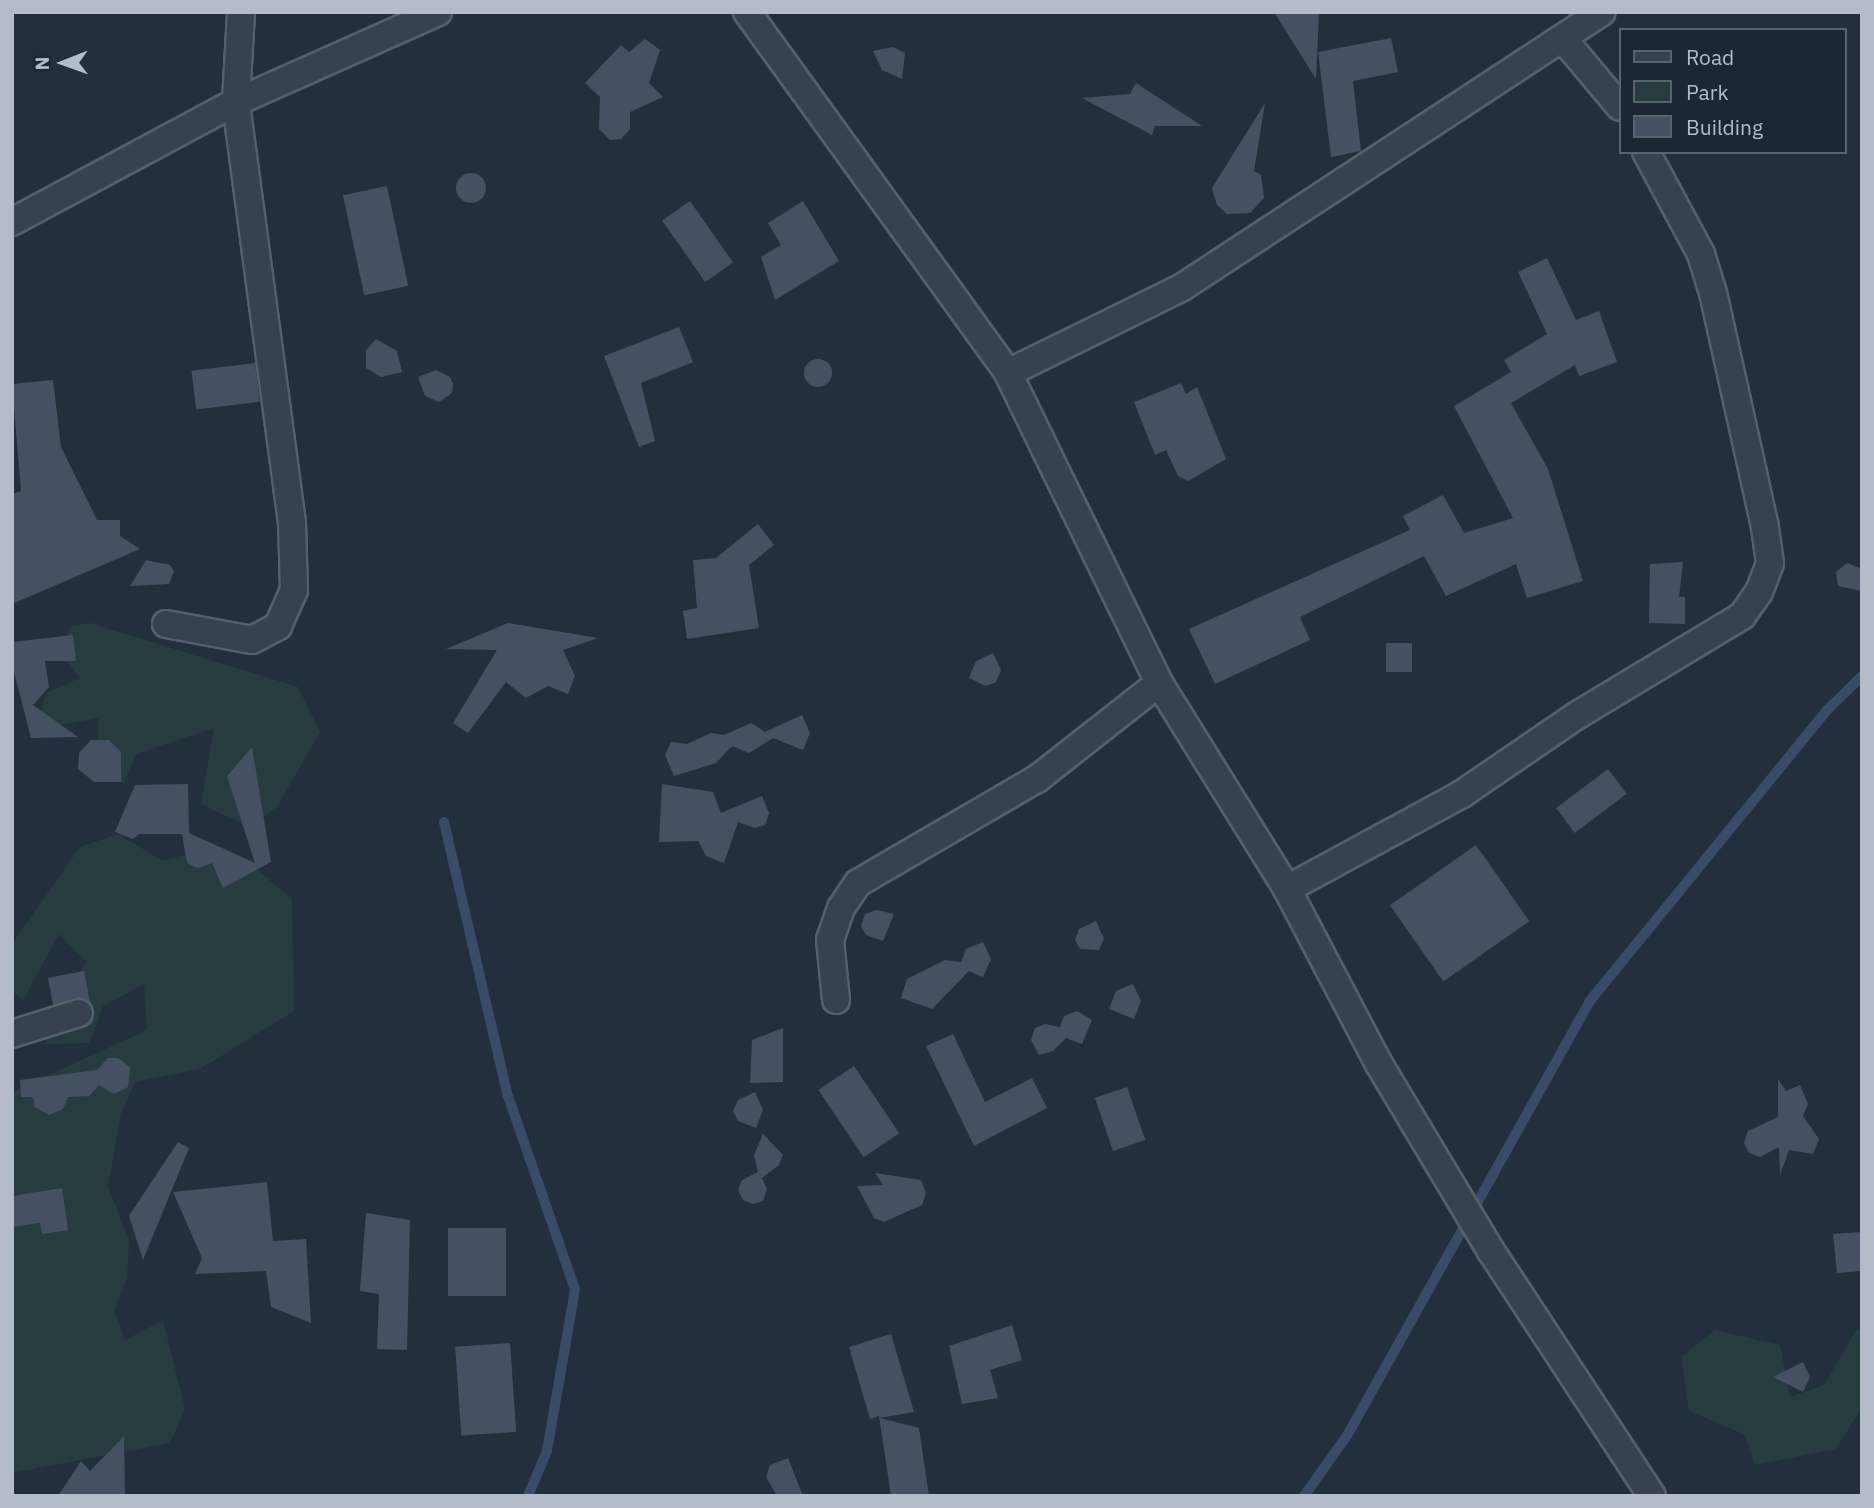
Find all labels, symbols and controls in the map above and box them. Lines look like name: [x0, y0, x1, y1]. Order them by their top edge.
north arrow: [28, 28, 98, 98]
legend: [1618, 28, 1846, 154]
text: Road: [1686, 43, 1734, 71]
text: N: [30, 56, 54, 70]
text: Park: [1686, 78, 1729, 106]
text: Building: [1686, 113, 1763, 141]

